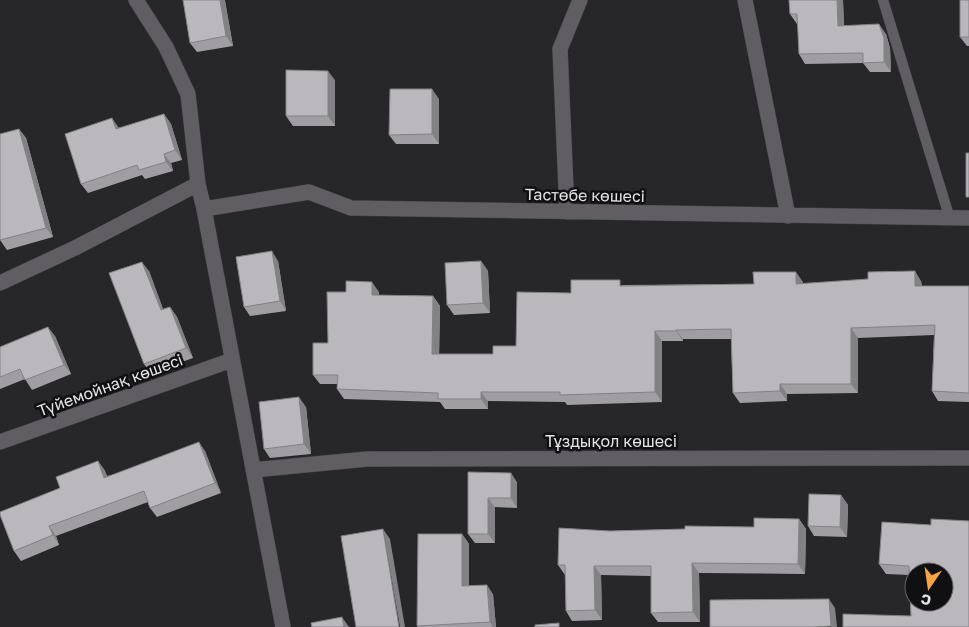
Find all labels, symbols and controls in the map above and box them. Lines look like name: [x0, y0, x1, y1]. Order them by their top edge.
street label: Тастөбе көшесі: [525, 184, 645, 206]
street label: Түйемойнақ көшесі: [35, 349, 185, 421]
street label: Тұздықол көшесі: [545, 431, 677, 451]
north arrow: [904, 562, 954, 612]
text: С: [919, 591, 933, 610]

